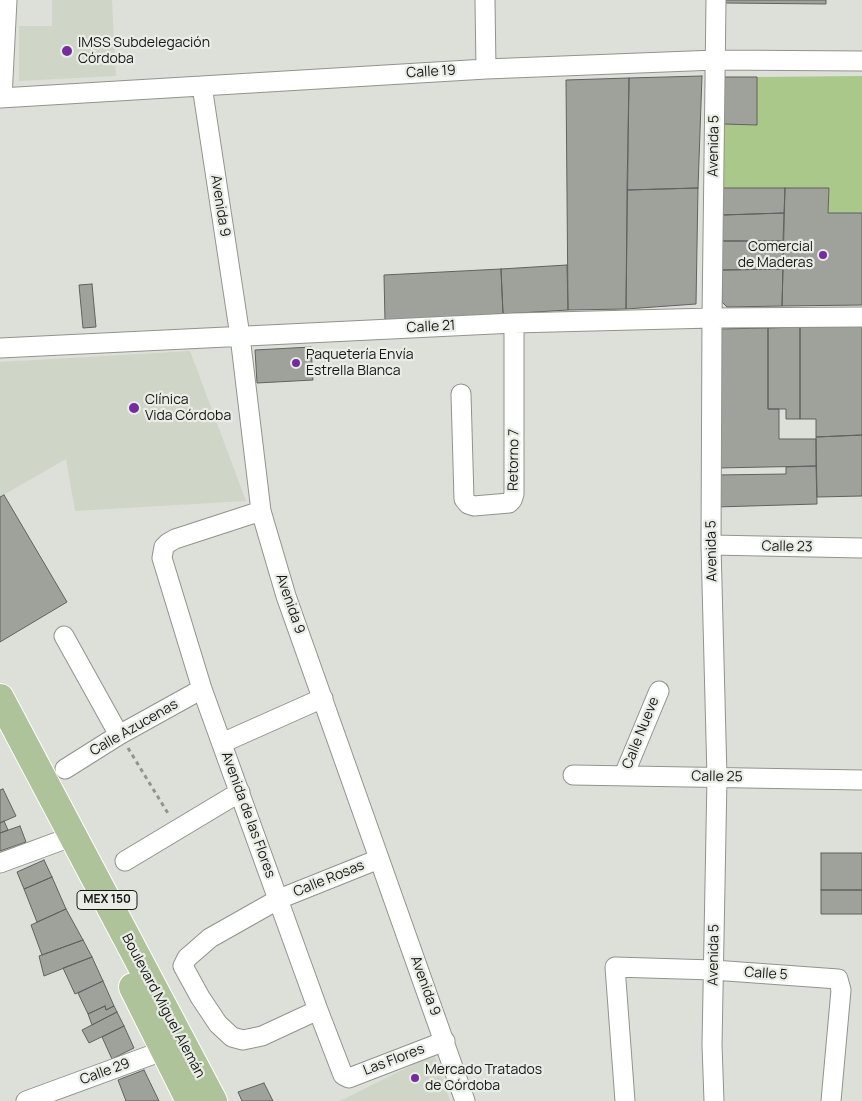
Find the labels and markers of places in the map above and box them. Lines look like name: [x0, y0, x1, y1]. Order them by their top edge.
place label: IMSS Subdelegación Córdoba: [78, 35, 210, 68]
marker: IMSS Subdelegación Córdoba: [60, 44, 74, 58]
place label: Comercial de Maderas: [738, 239, 813, 272]
marker: Comercial de Maderas: [817, 249, 829, 261]
place label: Paquetería Envía Estrella Blanca: [306, 347, 414, 380]
marker: Paquetería Envía Estrella Blanca: [290, 357, 302, 369]
place label: Clínica Vida Córdoba: [145, 392, 231, 424]
marker: Clínica Vida Córdoba: [127, 401, 141, 415]
place label: Mercado Tratados de Córdoba: [425, 1062, 542, 1094]
marker: Mercado Tratados de Córdoba: [409, 1072, 421, 1084]

